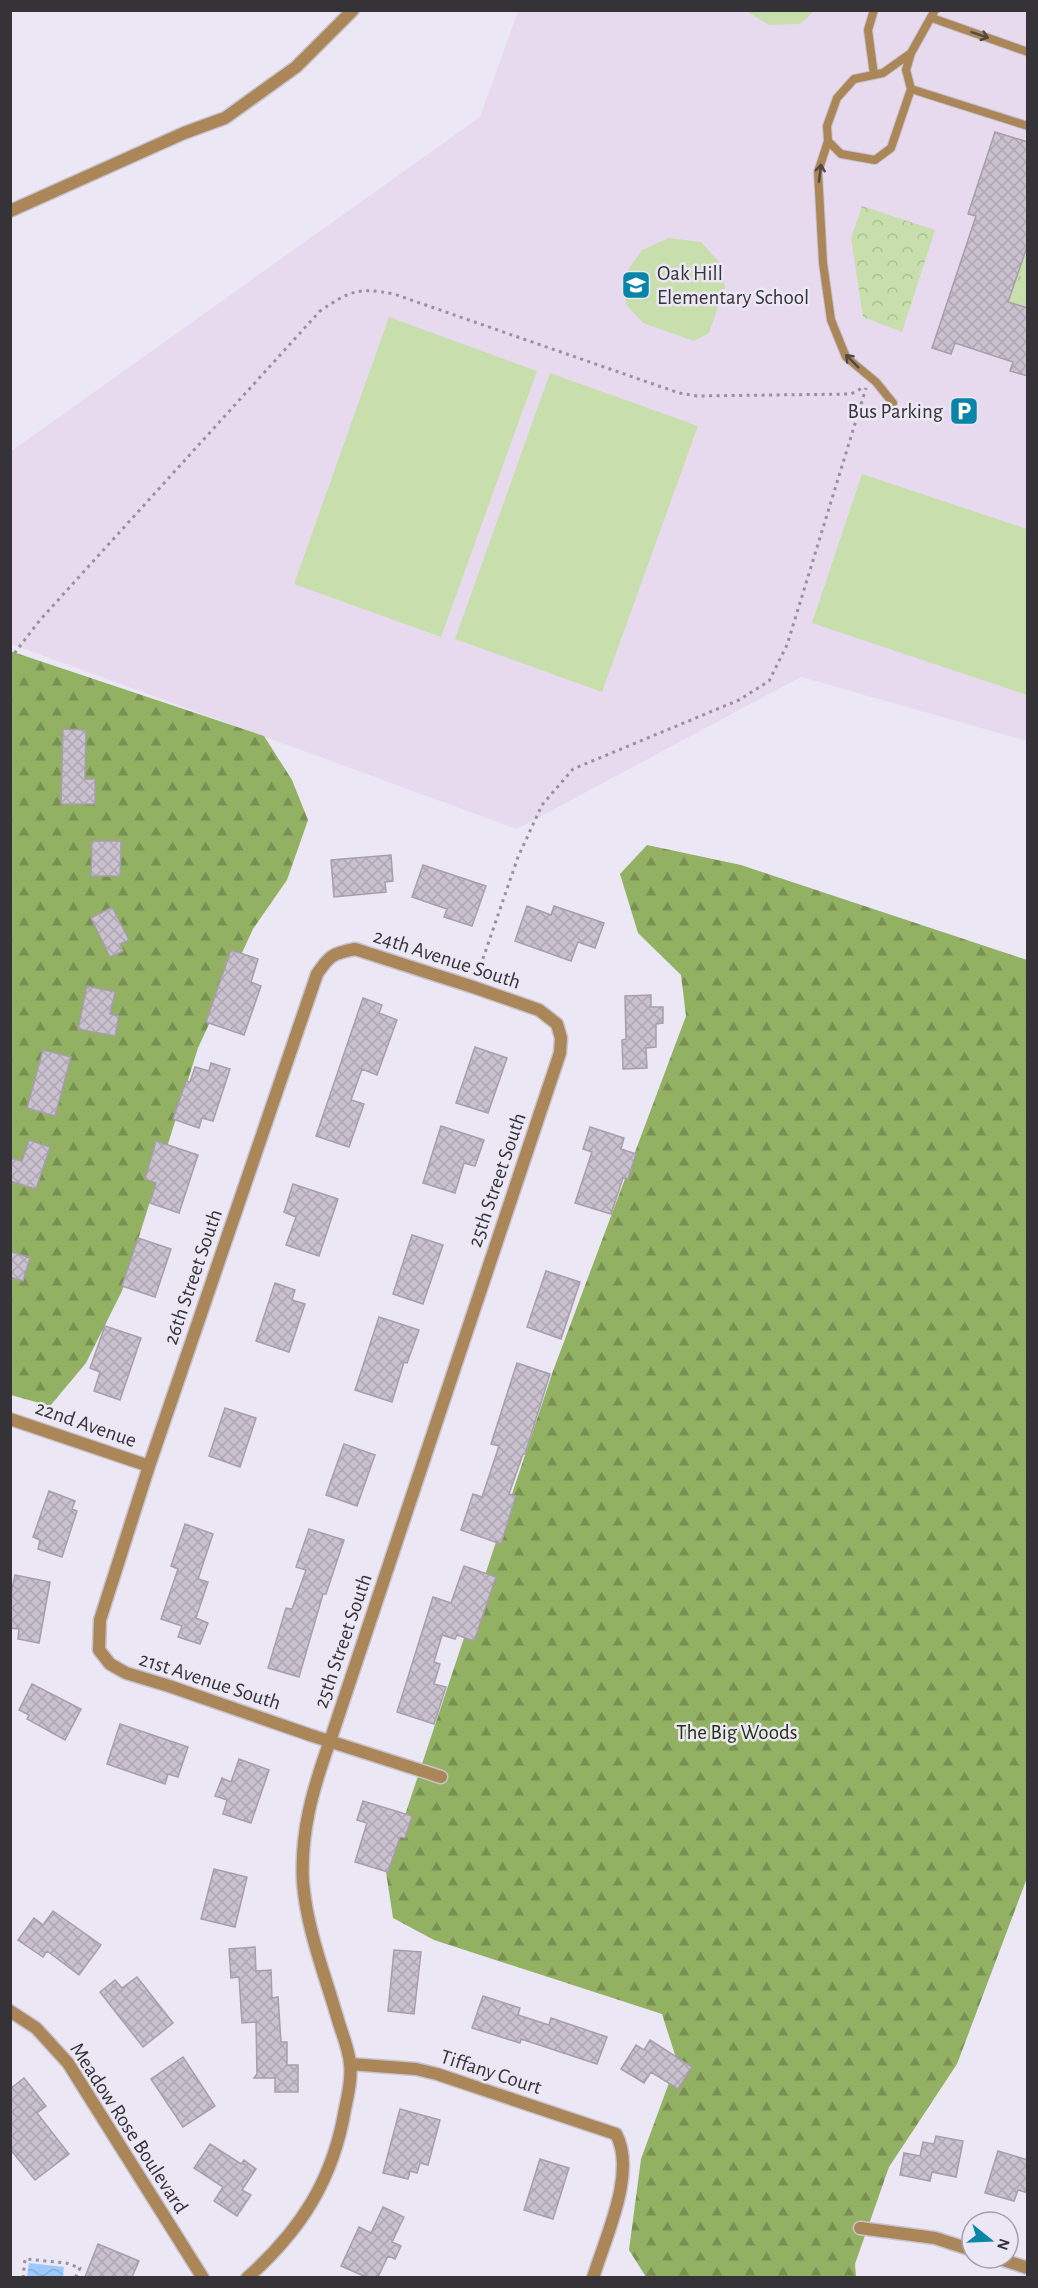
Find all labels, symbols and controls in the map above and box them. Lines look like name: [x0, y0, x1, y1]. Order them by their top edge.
one-way arrow: [970, 31, 988, 42]
one-way arrow: [815, 164, 826, 183]
place label: Oak Hill Elementary School: [657, 263, 809, 308]
school or university icon: Oak Hill Elementary School: [620, 269, 652, 301]
one-way arrow: [845, 354, 860, 369]
parking icon: Bus Parking: [948, 395, 980, 427]
place label: Bus Parking: [847, 401, 944, 422]
street label: 24th Avenue South: [371, 925, 523, 993]
street label: 25th Street South: [464, 1110, 530, 1250]
street label: 26th Street South: [160, 1207, 226, 1347]
street label: 22nd Avenue: [33, 1397, 139, 1451]
street label: 25th Street South: [310, 1571, 376, 1711]
street label: 21st Avenue South: [137, 1648, 283, 1714]
park label: The Big Woods: [676, 1722, 798, 1743]
street label: Meadow Rose Boulevard: [66, 2039, 192, 2217]
street label: Tiffany Court: [438, 2046, 544, 2098]
north arrow: [960, 2210, 1020, 2270]
text: N: [994, 2237, 1013, 2252]

